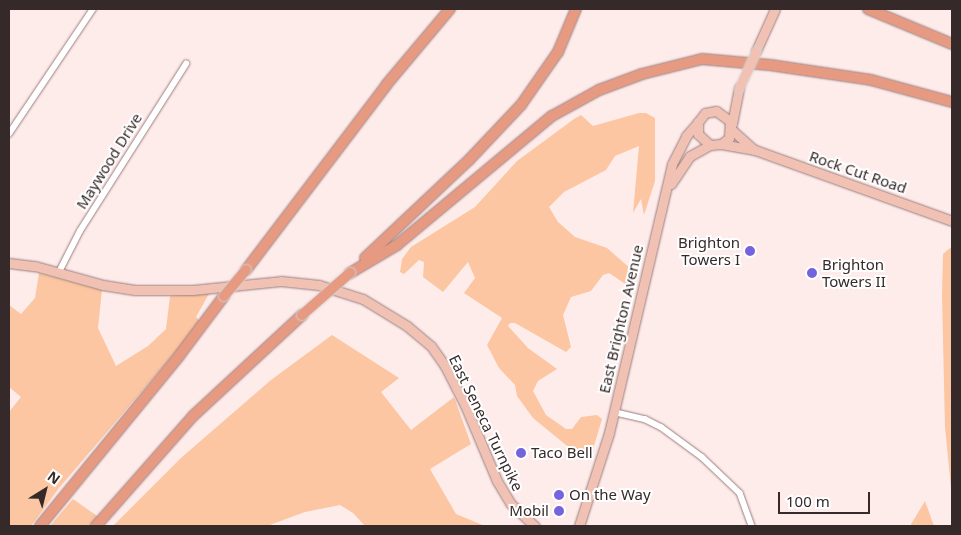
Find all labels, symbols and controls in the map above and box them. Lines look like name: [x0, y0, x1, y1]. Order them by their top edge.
street label: Maywood Drive: [72, 110, 146, 212]
street label: Rock Cut Road: [807, 147, 909, 197]
place label: Brighton Towers I: [678, 233, 740, 268]
street label: East Brighton Avenue: [595, 243, 647, 395]
marker: Brighton Towers I: [744, 245, 756, 257]
place label: Brighton Towers II: [822, 255, 886, 290]
marker: Brighton Towers II: [806, 267, 818, 279]
street label: East Seneca Turnpike: [445, 352, 527, 494]
place label: Taco Bell: [531, 444, 593, 462]
marker: Taco Bell: [515, 447, 527, 459]
north arrow: [20, 465, 70, 515]
text: N: [44, 466, 64, 488]
scale bar: [781, 482, 874, 514]
place label: On the Way: [569, 486, 651, 504]
marker: On the Way: [553, 489, 565, 501]
text: 100 m: [786, 491, 830, 511]
place label: Mobil: [509, 502, 549, 520]
marker: Mobil: [553, 505, 565, 517]

